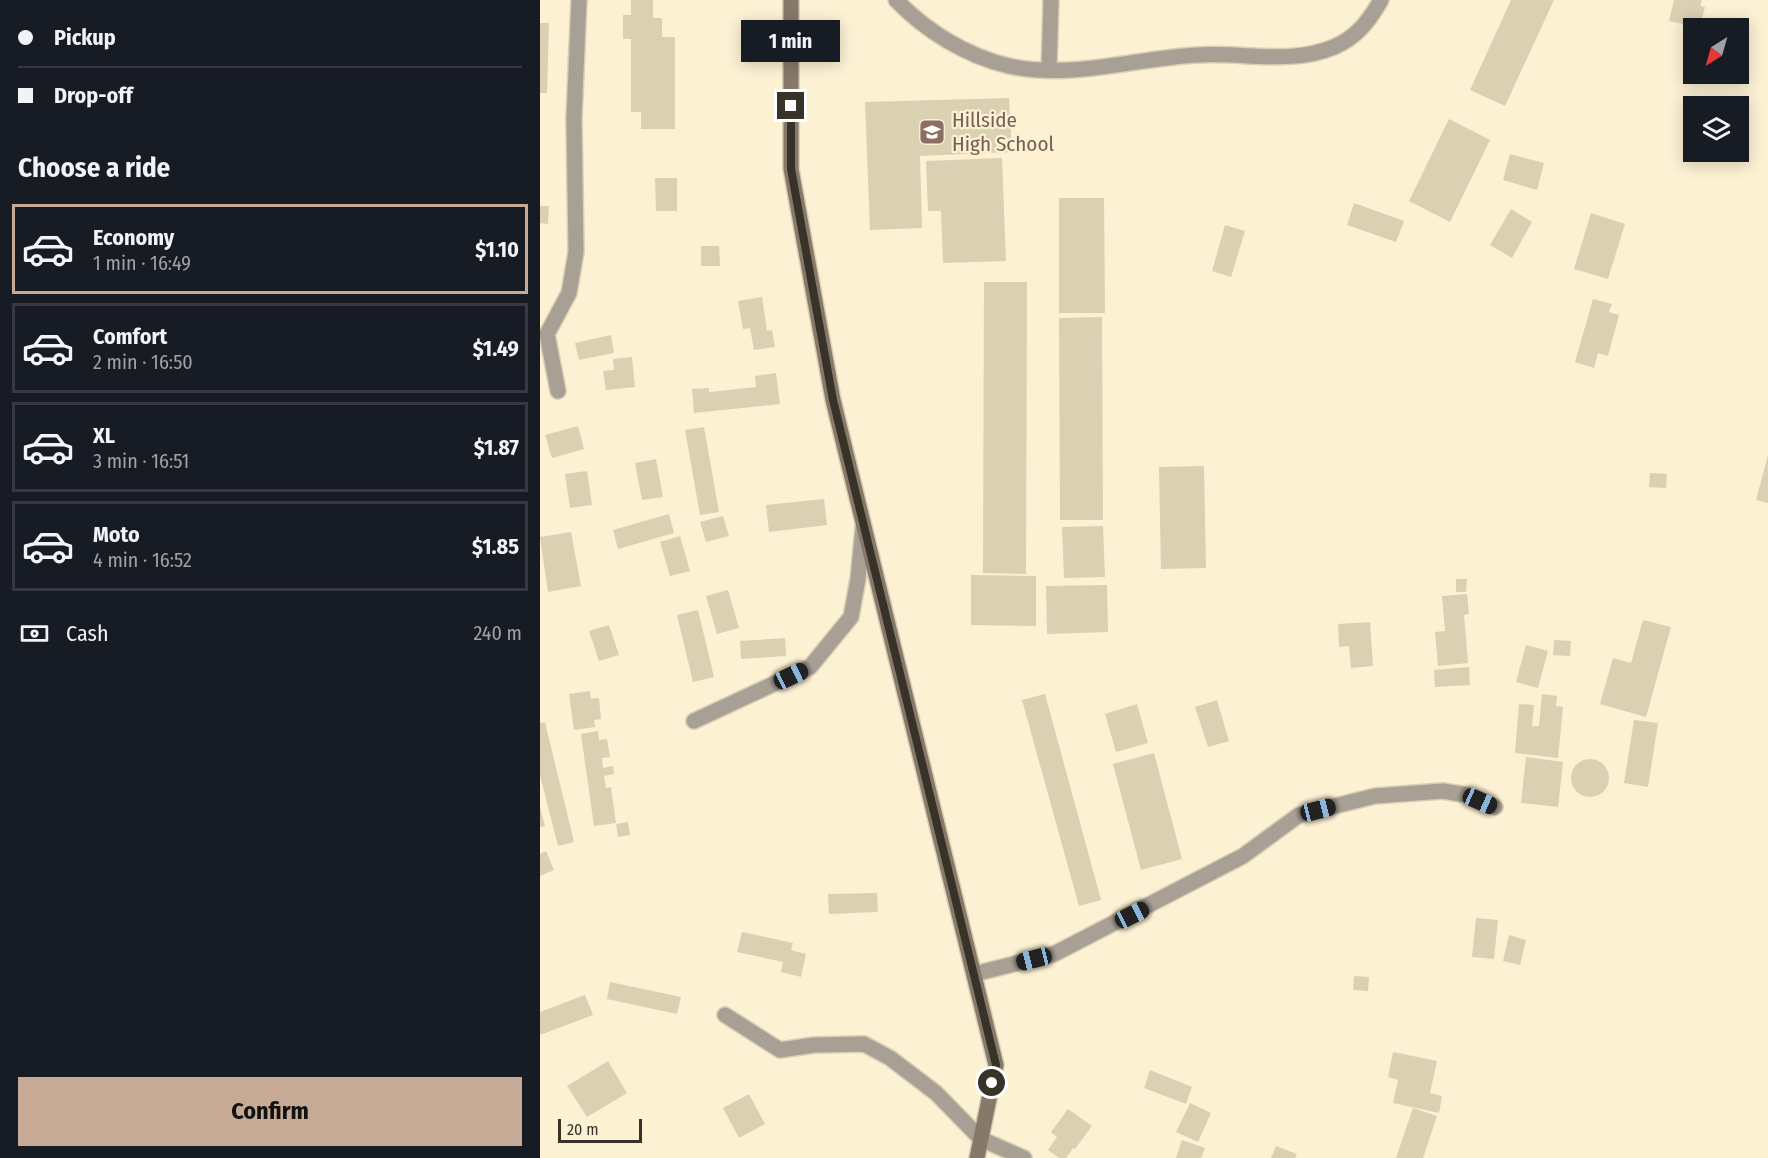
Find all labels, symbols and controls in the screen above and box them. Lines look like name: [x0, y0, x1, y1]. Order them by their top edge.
north arrow: [1683, 18, 1749, 84]
map controls: [1683, 18, 1749, 162]
callout: 1 min: [742, 19, 840, 61]
text: Pickup: [54, 24, 116, 51]
text: 1 min: [769, 29, 812, 53]
text: Drop-off: [54, 82, 133, 109]
route end: [777, 92, 804, 119]
button: layers: [1683, 96, 1749, 162]
place label: Hillside High School: [952, 107, 1054, 157]
school or university icon: Hillside High School: [917, 117, 947, 147]
text: Choose a ride: [18, 152, 170, 184]
icon: car: [21, 222, 75, 276]
text: Economy: [93, 224, 174, 251]
text: $1.10: [475, 236, 519, 263]
text: 1 min · 16:49: [93, 251, 191, 275]
icon: car: [21, 321, 75, 375]
text: Comfort: [93, 323, 167, 350]
text: $1.49: [473, 335, 519, 362]
text: 2 min · 16:50: [93, 350, 193, 374]
icon: car: [21, 420, 75, 474]
text: XL: [93, 422, 115, 449]
text: $1.87: [474, 434, 519, 461]
text: 3 min · 16:51: [93, 449, 189, 473]
icon: car: [21, 519, 75, 573]
text: Moto: [93, 521, 140, 548]
text: $1.85: [472, 533, 519, 560]
text: 4 min · 16:52: [93, 548, 192, 572]
icon: cash: [18, 617, 51, 650]
text: Cash: [66, 620, 109, 647]
text: 240 m: [473, 621, 522, 645]
car: [771, 660, 811, 692]
car: [1460, 785, 1500, 817]
car: [1298, 797, 1338, 823]
car: [1112, 899, 1152, 931]
car: [1014, 946, 1054, 972]
route start: [978, 1069, 1005, 1096]
button: Confirm: [18, 1077, 522, 1146]
scale bar: [558, 1116, 642, 1144]
text: 20 m: [567, 1120, 598, 1139]

